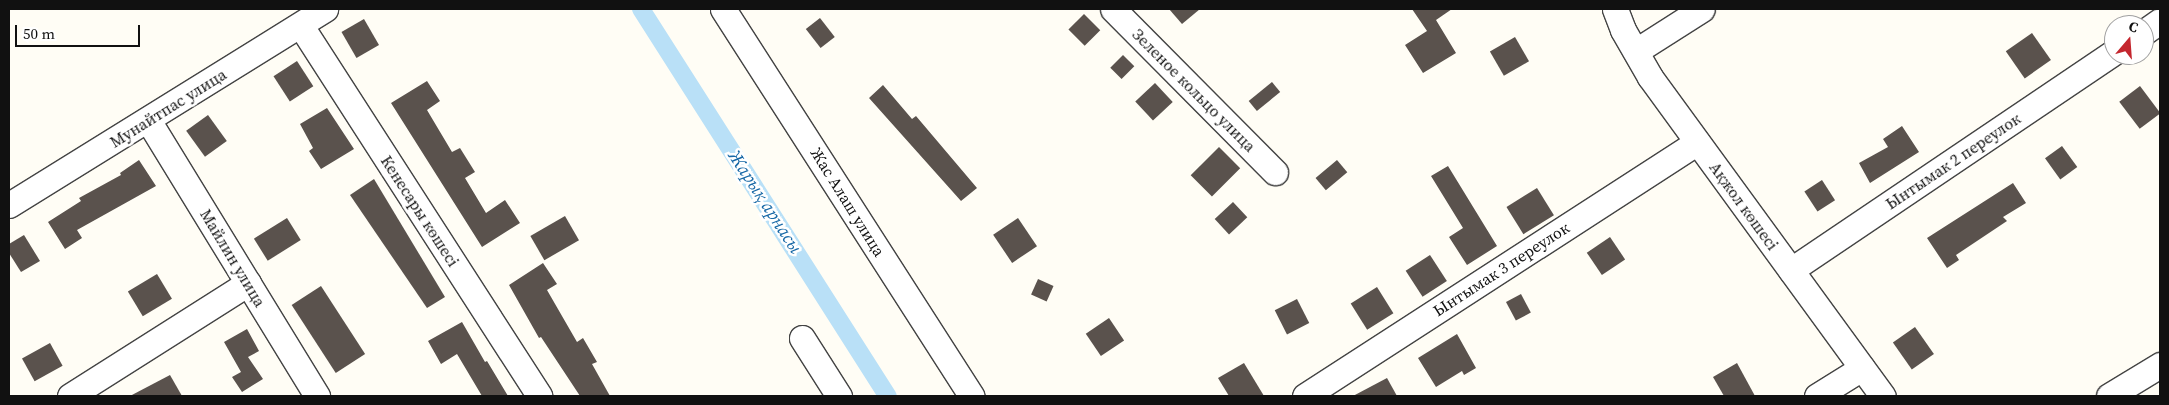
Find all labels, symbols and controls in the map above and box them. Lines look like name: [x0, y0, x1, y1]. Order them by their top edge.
scale bar: [18, 15, 142, 47]
north arrow: [2104, 15, 2154, 65]
text: С: [2126, 16, 2141, 38]
text: 50 m: [23, 23, 55, 44]
street label: Зеленое кольцо улица: [1128, 24, 1260, 156]
street label: Мунайтпас улица: [106, 64, 230, 152]
street label: Ынтымак 2 переулок: [1882, 109, 2024, 213]
street label: Жас Алаш улица: [807, 144, 889, 260]
water label: Жарық арнасы: [724, 146, 806, 258]
street label: Кенесары көшесі: [377, 152, 463, 270]
street label: Ақжол көшесі: [1706, 158, 1782, 254]
street label: Майлин улица: [196, 206, 270, 310]
street label: Ынтымак 3 переулок: [1429, 218, 1573, 320]

